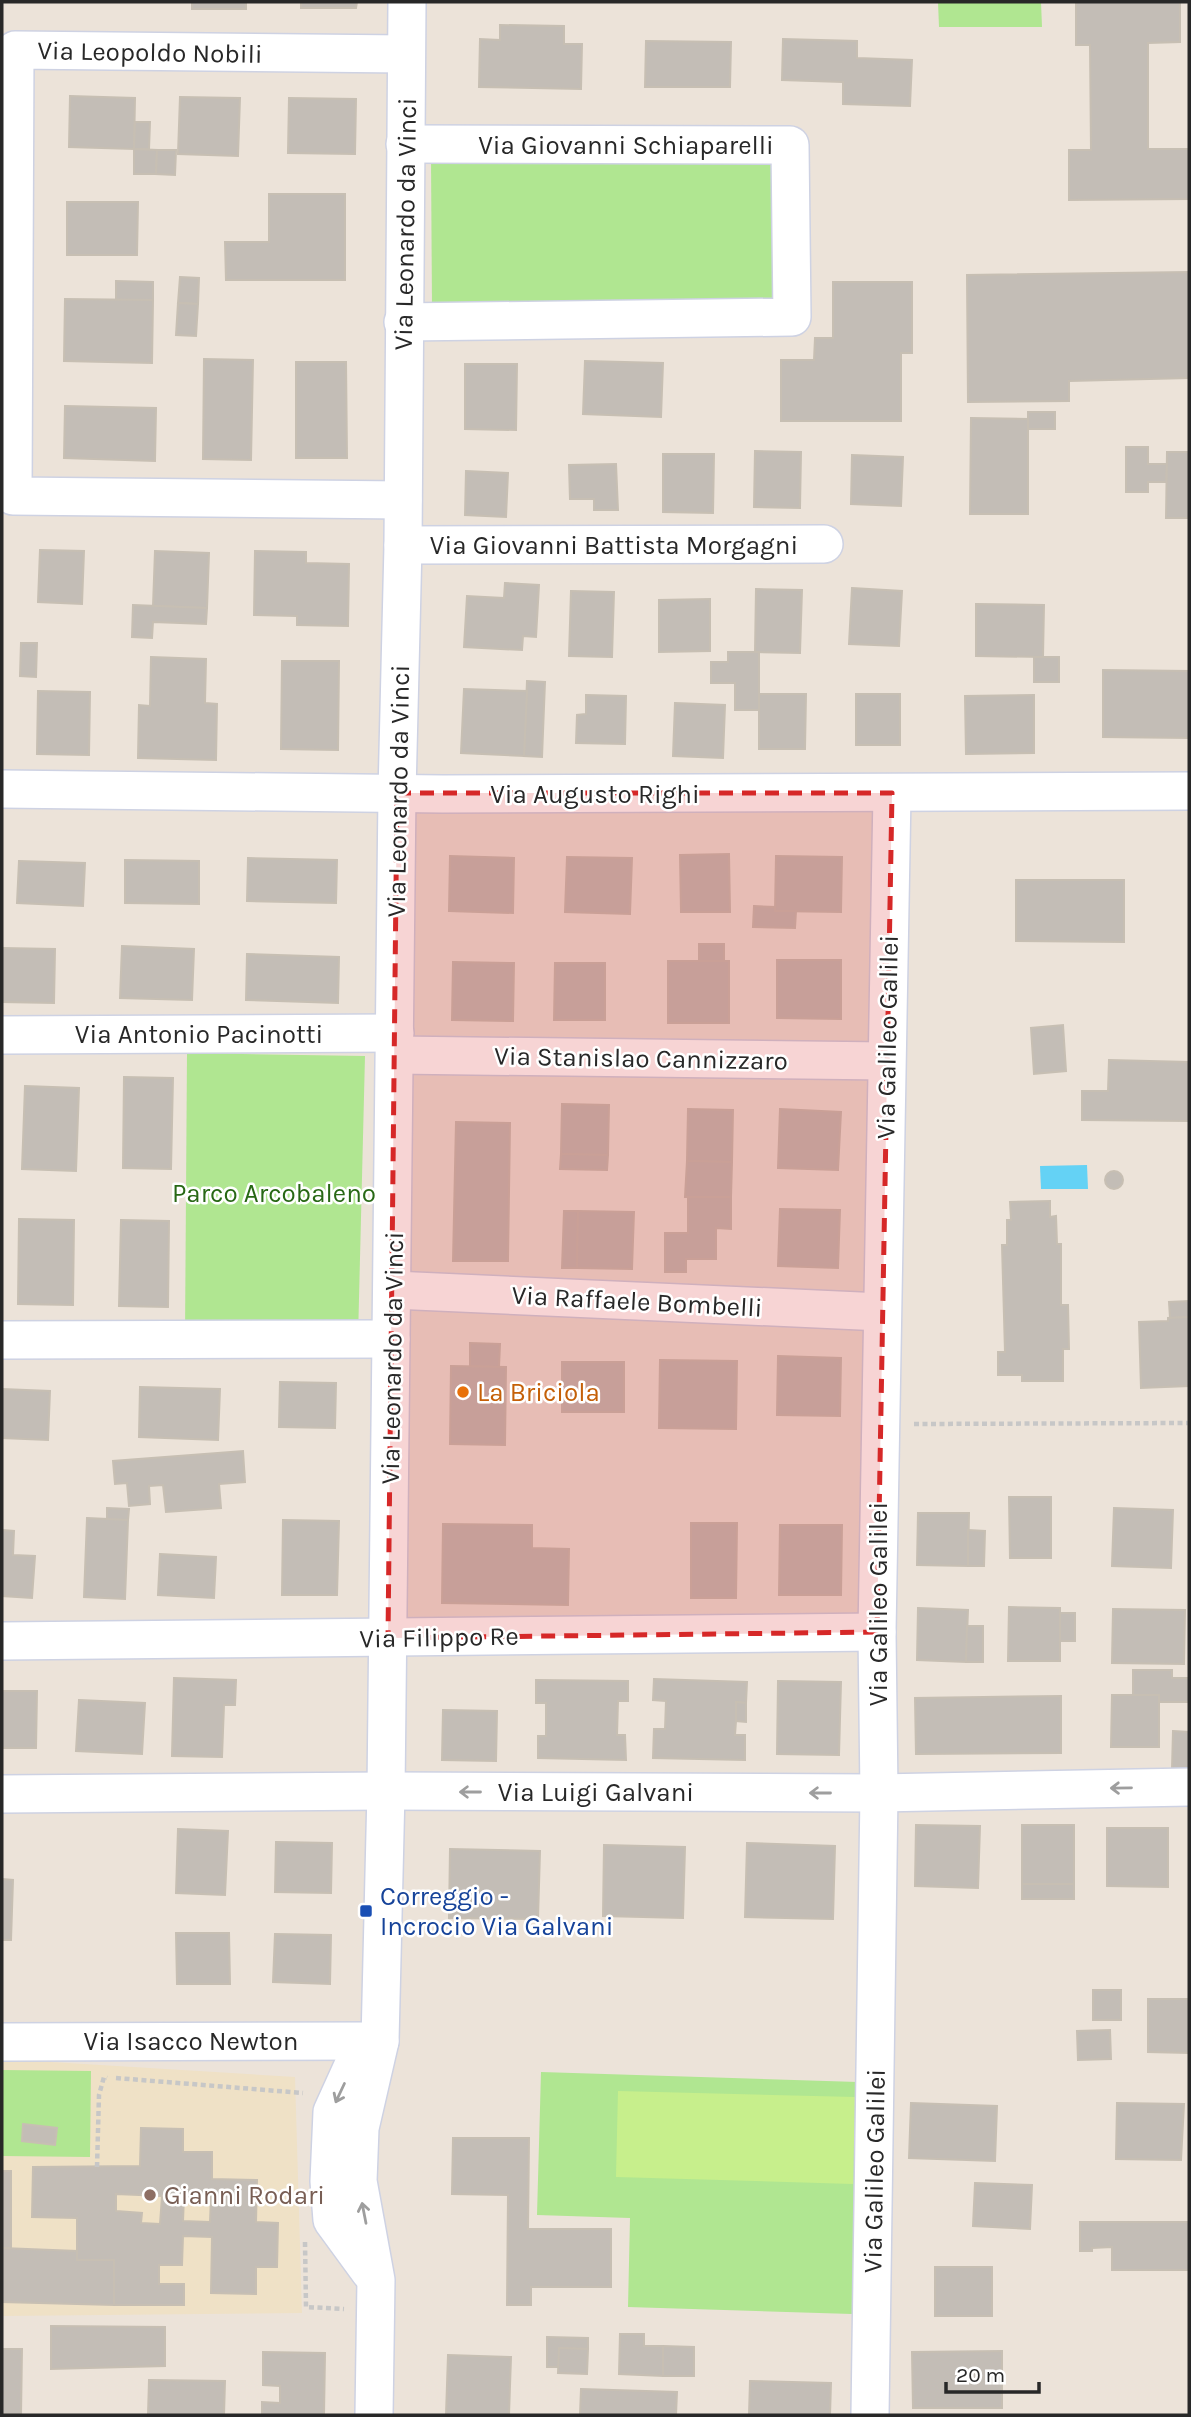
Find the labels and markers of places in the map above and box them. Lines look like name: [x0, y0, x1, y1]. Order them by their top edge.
place label: La Briciola: [477, 1377, 600, 1408]
marker: La Briciola: [455, 1384, 471, 1400]
place label: Correggio - Incrocio Via Galvani: [380, 1881, 614, 1942]
marker: Correggio - Incrocio Via Galvani: [358, 1903, 374, 1919]
place label: Gianni Rodari: [164, 2180, 325, 2211]
marker: Gianni Rodari: [142, 2187, 158, 2203]

